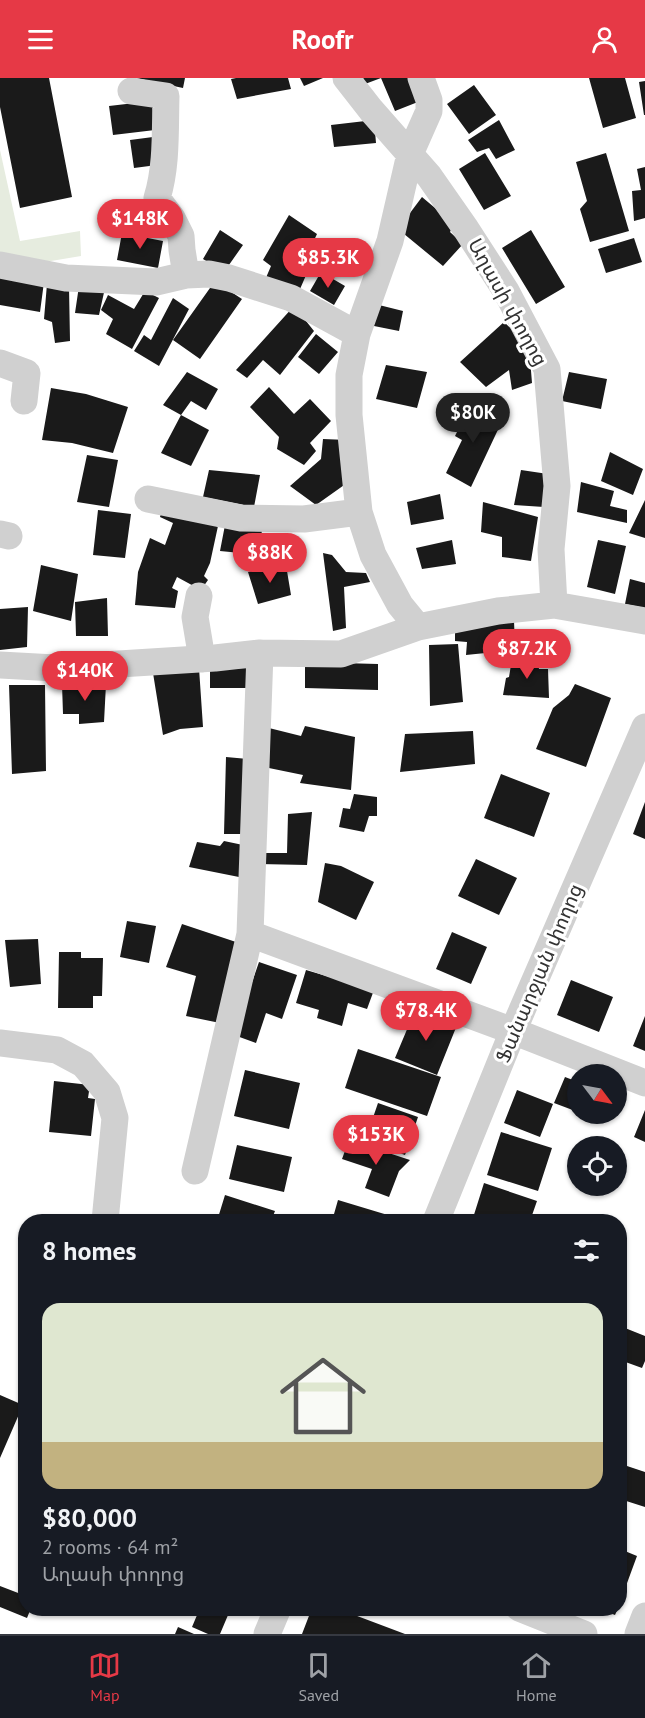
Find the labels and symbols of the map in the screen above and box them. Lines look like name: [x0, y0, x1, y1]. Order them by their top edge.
pin: $148K: [98, 199, 182, 250]
street label: Աղասի փողոց: [462, 234, 554, 370]
pin: $85.3K: [279, 238, 377, 289]
pin: $80K: [437, 393, 509, 444]
pin: $88K: [234, 533, 306, 584]
pin: $87.2K: [478, 629, 576, 680]
pin: $140K: [43, 651, 127, 702]
street label: Ֆանարջյան փողոց: [490, 880, 588, 1066]
pin: $78.4K: [377, 991, 475, 1042]
north arrow: [567, 1064, 627, 1124]
pin: $153K: [334, 1115, 418, 1166]

